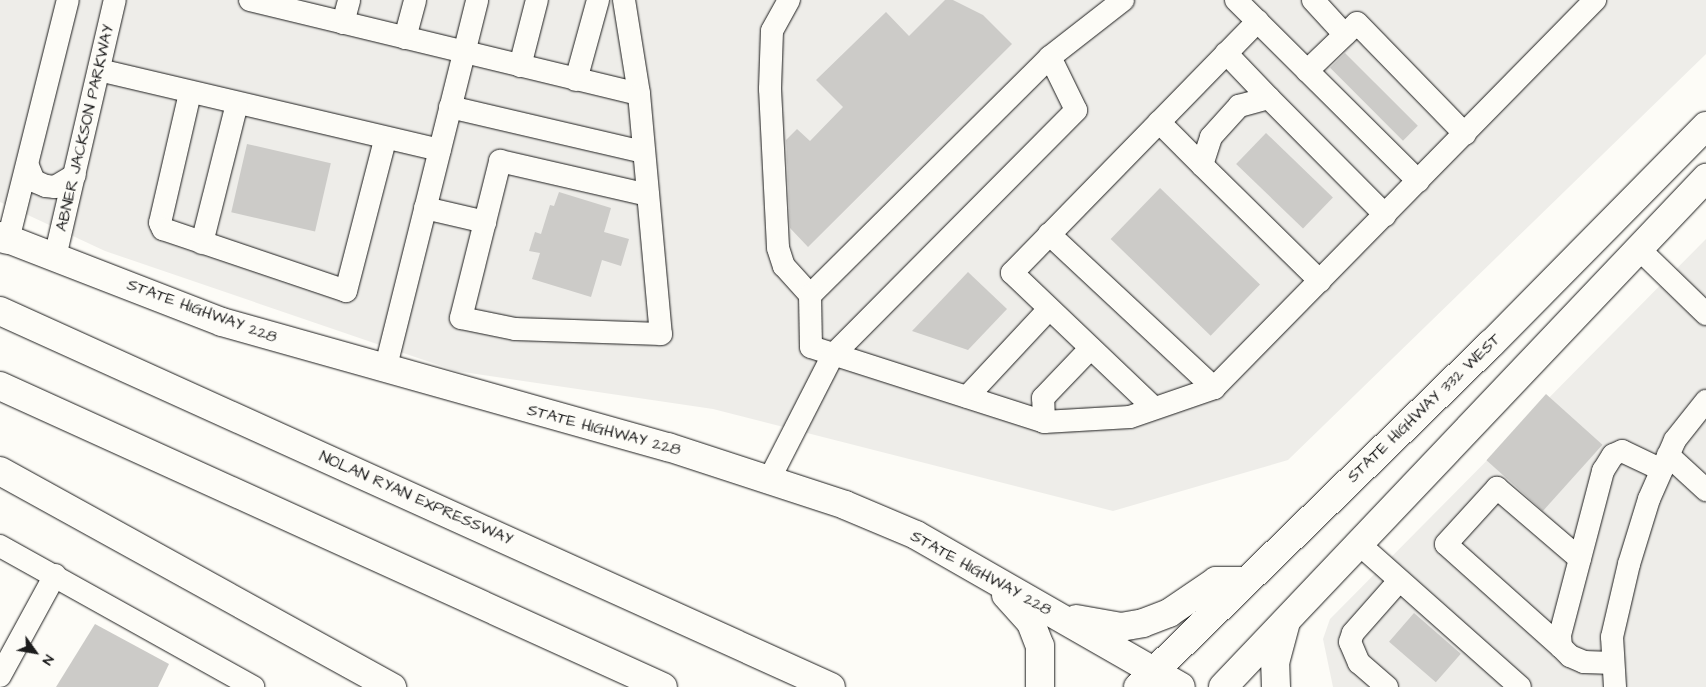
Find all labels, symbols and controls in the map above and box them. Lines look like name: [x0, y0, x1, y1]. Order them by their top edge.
street label: ABNER JACKSON PARKWAY: [52, 23, 118, 233]
street label: STATE HIGHWAY 228: [124, 275, 280, 347]
street label: STATE HIGHWAY 332 WEST: [1343, 330, 1505, 486]
street label: STATE HIGHWAY 228: [525, 400, 683, 460]
street label: NOLAN RYAN EXPRESSWAY: [316, 447, 516, 549]
street label: STATE HIGHWAY 228: [907, 526, 1055, 620]
north arrow: [10, 627, 60, 677]
text: N: [37, 651, 59, 669]

